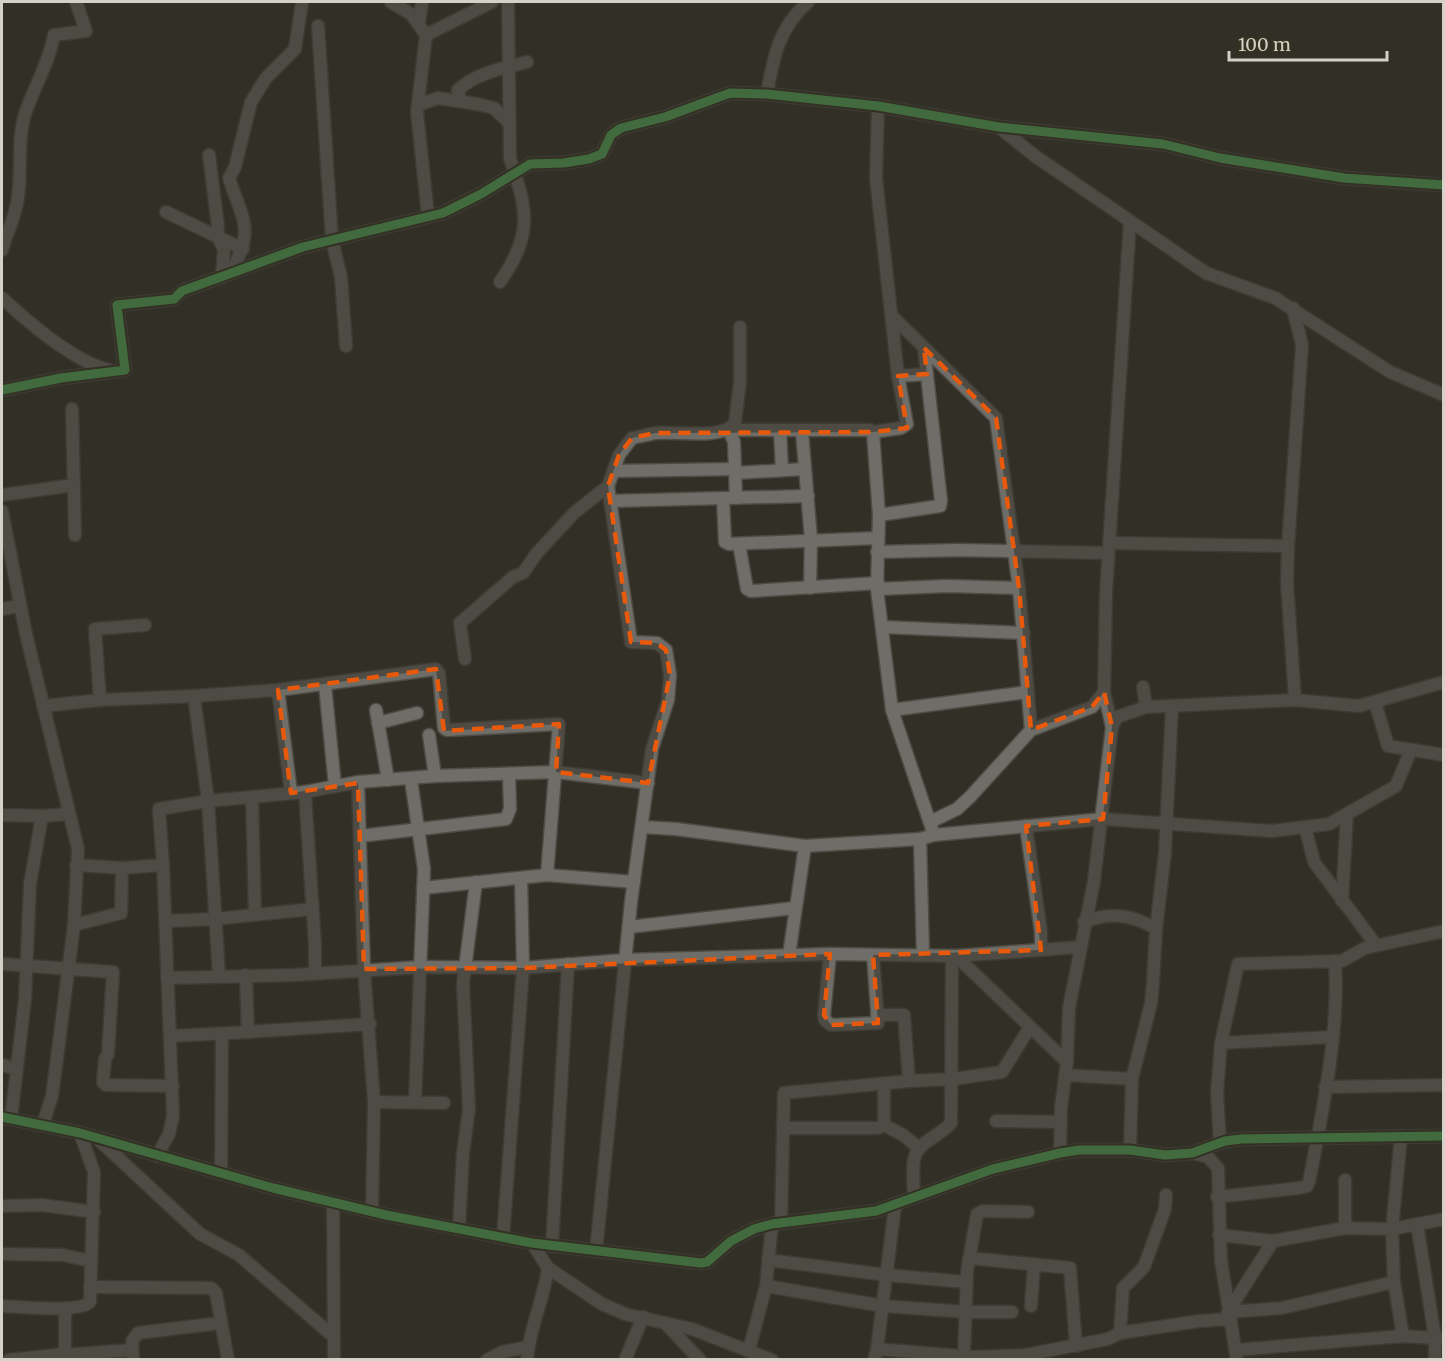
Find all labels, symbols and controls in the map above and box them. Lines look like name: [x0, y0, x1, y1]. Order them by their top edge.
scale bar: [1229, 24, 1386, 62]
text: 100 m: [1238, 33, 1291, 56]

